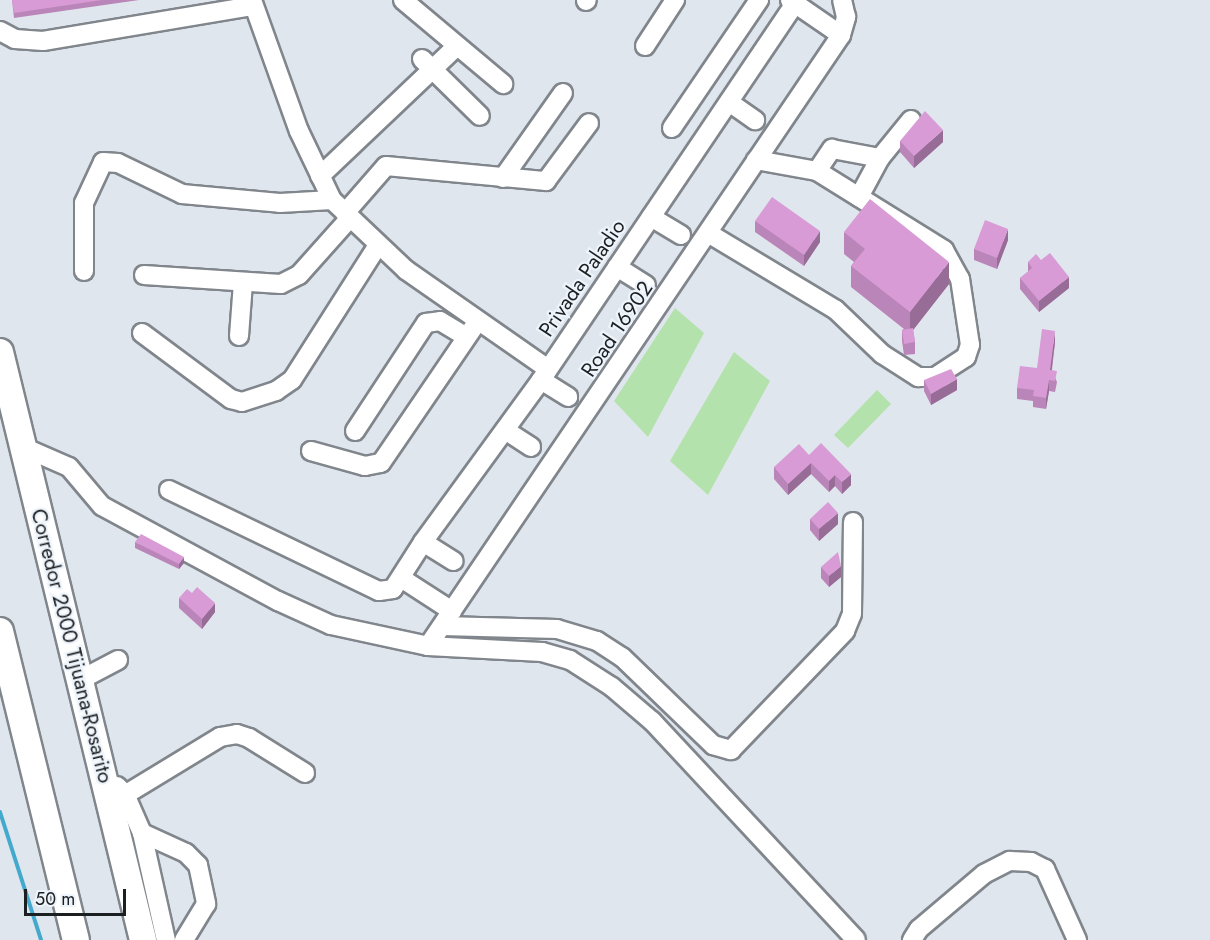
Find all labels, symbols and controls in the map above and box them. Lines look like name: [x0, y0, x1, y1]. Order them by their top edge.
street label: Privada Paladio: [533, 214, 631, 342]
street label: Road 16902: [576, 276, 658, 382]
street label: Corredor 2000 Tijuana-Rosarito: [26, 506, 118, 786]
scale bar: [27, 877, 129, 915]
text: 50 m: [35, 886, 75, 912]

